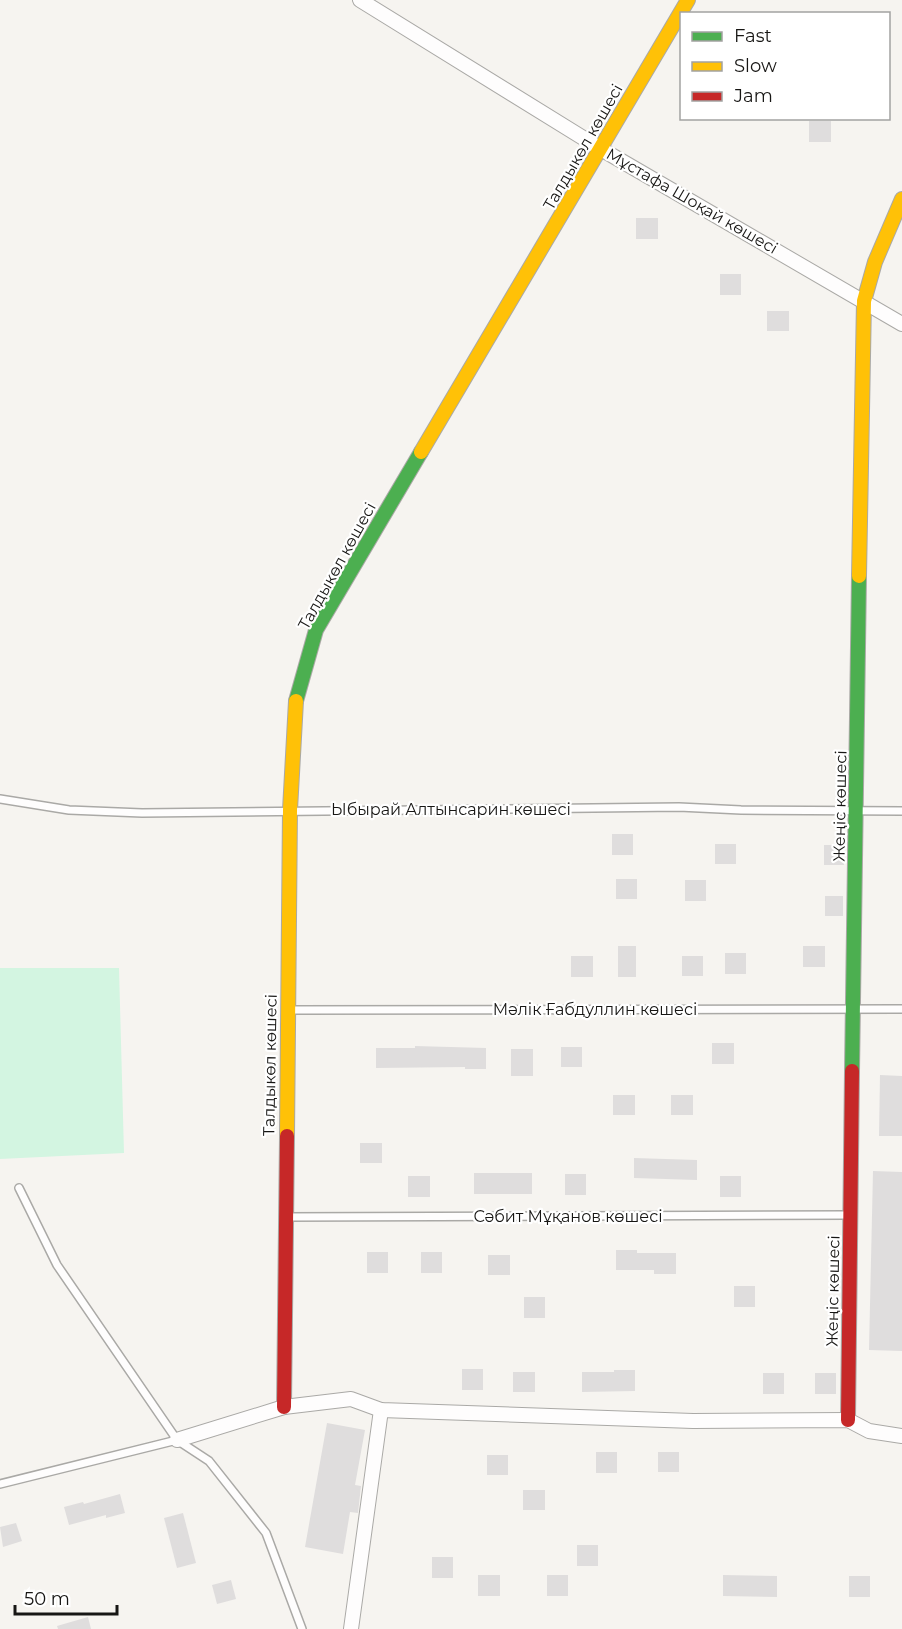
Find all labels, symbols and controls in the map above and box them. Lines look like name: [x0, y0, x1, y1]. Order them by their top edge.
legend: [680, 12, 890, 120]
text: Fast: [734, 25, 772, 47]
text: Slow: [734, 55, 777, 77]
street label: Талдыкөл көшесі: [539, 81, 627, 213]
text: Jam: [733, 85, 773, 107]
street label: Мұстафа Шоқай көшесі: [603, 144, 781, 258]
street label: Талдыкөл көшесі: [294, 499, 380, 633]
street label: Жеңіс көшесі: [830, 750, 850, 862]
street label: Ыбырай Алтынсарин көшесі: [331, 800, 571, 819]
street label: Талдыкөл көшесі: [259, 994, 281, 1136]
street label: Мәлік Ғабдуллин көшесі: [493, 1000, 697, 1019]
street label: Сәбит Мұқанов көшесі: [473, 1207, 663, 1226]
street label: Жеңіс көшесі: [823, 1235, 843, 1347]
scale bar: [15, 1578, 117, 1616]
text: 50 m: [24, 1588, 70, 1610]

